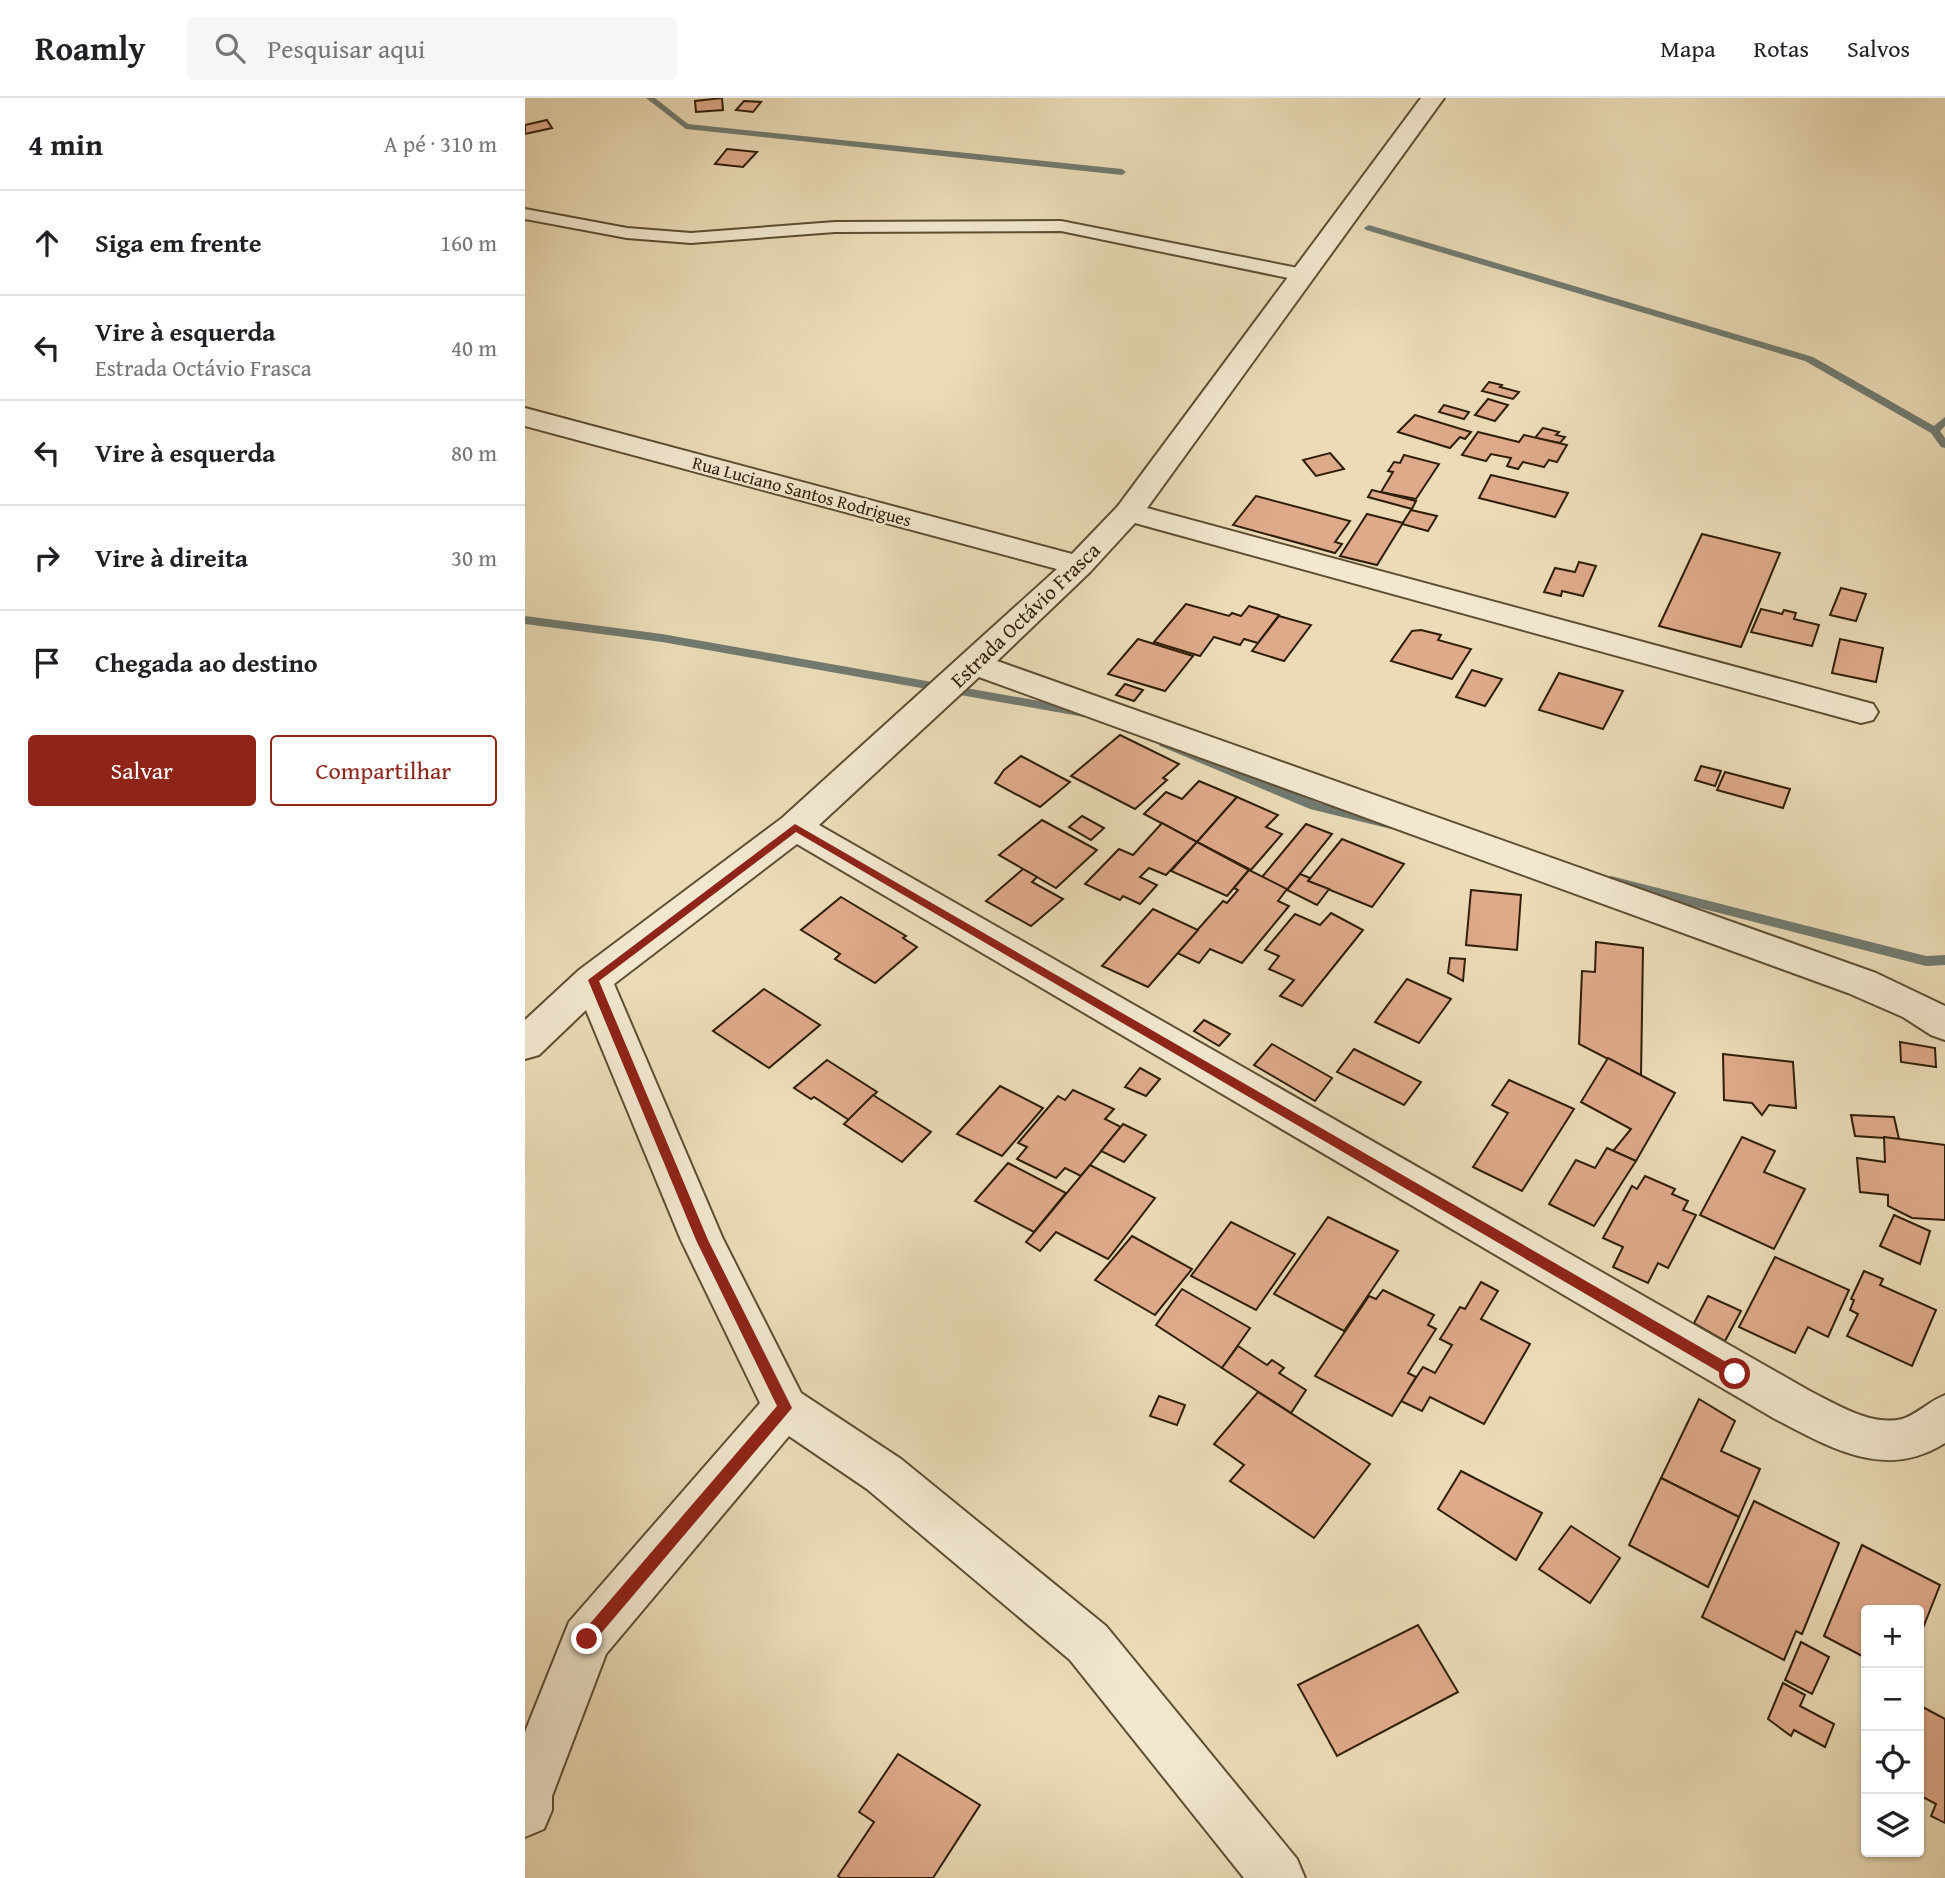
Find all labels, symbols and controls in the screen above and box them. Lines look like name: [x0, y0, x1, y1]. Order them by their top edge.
search box: [187, 17, 677, 80]
text: Roamly: [35, 24, 145, 72]
icon: search: [211, 29, 249, 67]
text: Pesquisar aqui: [267, 29, 425, 68]
text: Mapa: [1660, 31, 1716, 66]
text: Rotas: [1754, 31, 1809, 66]
text: Salvos: [1847, 31, 1910, 66]
text: 4 min: [28, 122, 103, 166]
text: A pé · 310 m: [384, 127, 497, 160]
text: Siga em frente: [95, 223, 262, 262]
icon: ahead: [28, 224, 66, 262]
text: 160 m: [440, 226, 497, 259]
text: Vire à esquerda: [95, 312, 276, 351]
icon: left: [28, 329, 66, 367]
text: 40 m: [451, 331, 497, 364]
text: Estrada Octávio Frasca: [95, 351, 312, 384]
text: Vire à esquerda: [95, 433, 276, 472]
icon: left: [28, 434, 66, 472]
text: 80 m: [451, 436, 497, 469]
street label: Rua Luciano Santos Rodrigues: [689, 449, 915, 533]
street label: Estrada Octávio Frasca: [943, 535, 1107, 695]
text: Vire à direita: [95, 538, 248, 577]
icon: right: [28, 539, 66, 577]
text: 30 m: [451, 541, 497, 574]
text: Chegada ao destino: [95, 643, 318, 682]
icon: arrive: [28, 644, 66, 682]
button: Salvar: [28, 735, 256, 806]
button: Compartilhar: [270, 735, 497, 806]
route start: [1719, 1358, 1750, 1389]
map controls: [1861, 1605, 1924, 1857]
button: +: [1861, 1605, 1924, 1668]
route end: [571, 1623, 602, 1654]
button: −: [1861, 1668, 1924, 1731]
button: locate: [1861, 1731, 1924, 1794]
button: layers: [1861, 1794, 1924, 1857]

